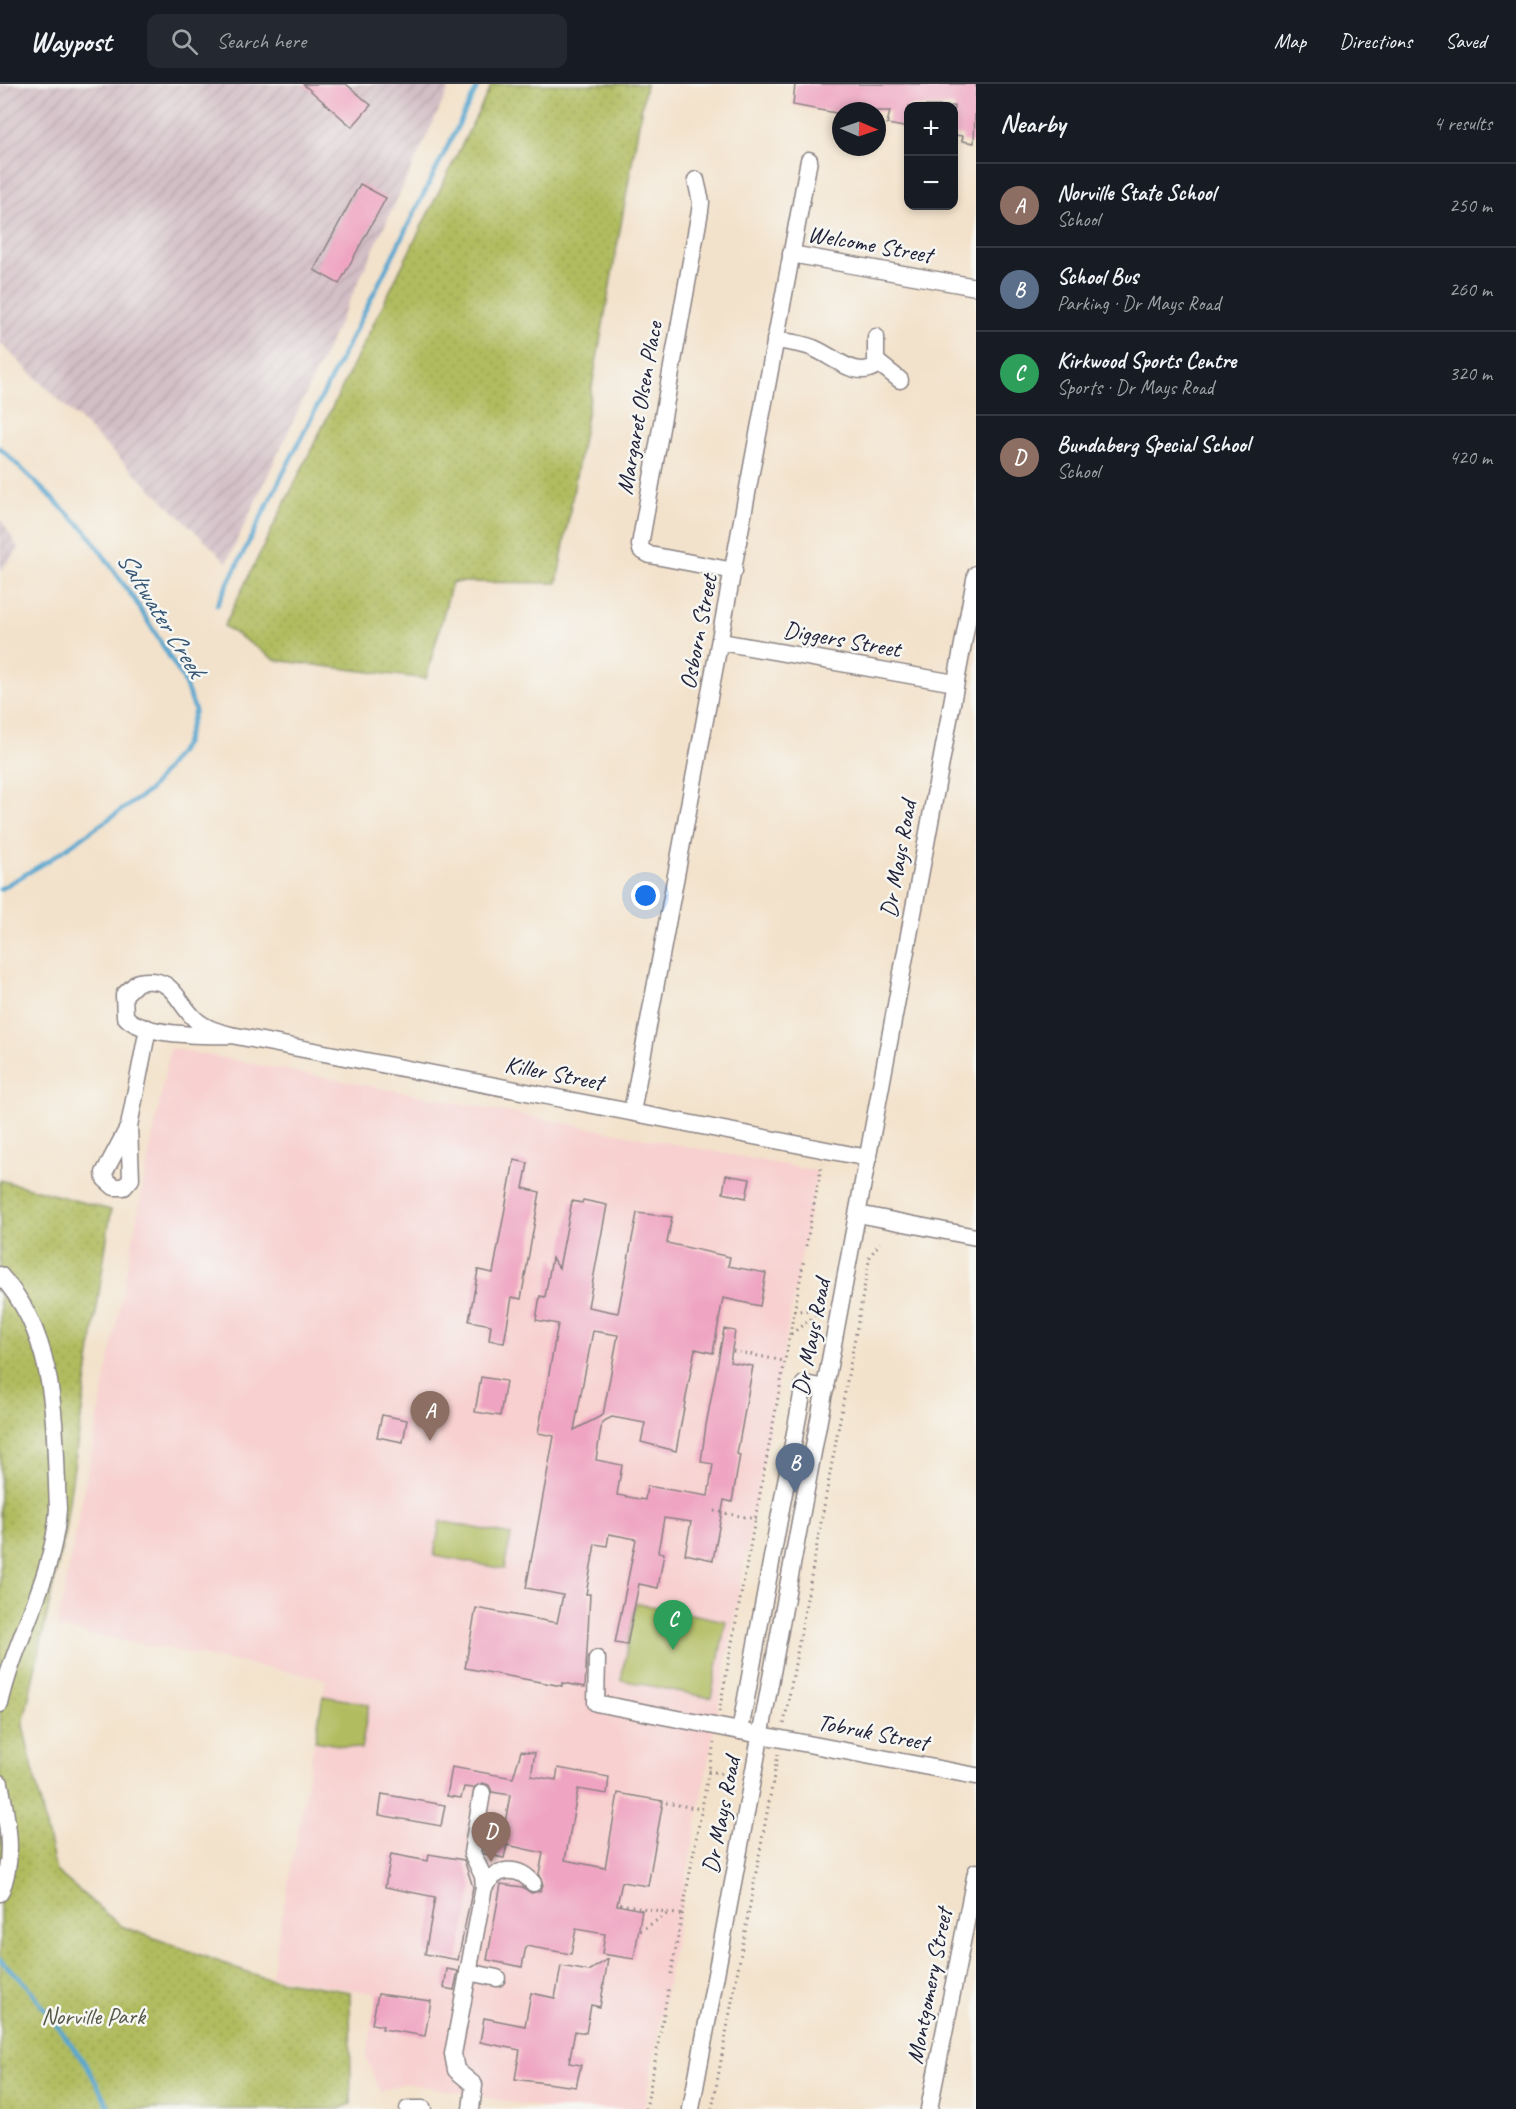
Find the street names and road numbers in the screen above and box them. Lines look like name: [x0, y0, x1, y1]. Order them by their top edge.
street label: Welcome Street: [805, 218, 938, 270]
street label: Margaret Olsen Place: [609, 317, 669, 497]
street label: Osborn Street: [672, 570, 724, 692]
street label: Diggers Street: [781, 614, 905, 664]
street label: Dr Mays Road: [873, 795, 924, 920]
street label: Killer Street: [502, 1049, 609, 1098]
street label: Dr Mays Road: [785, 1273, 838, 1398]
street label: Tobruk Street: [815, 1707, 934, 1758]
street label: Dr Mays Road: [695, 1751, 748, 1876]
street label: Montgomery Street: [899, 1903, 959, 2066]

